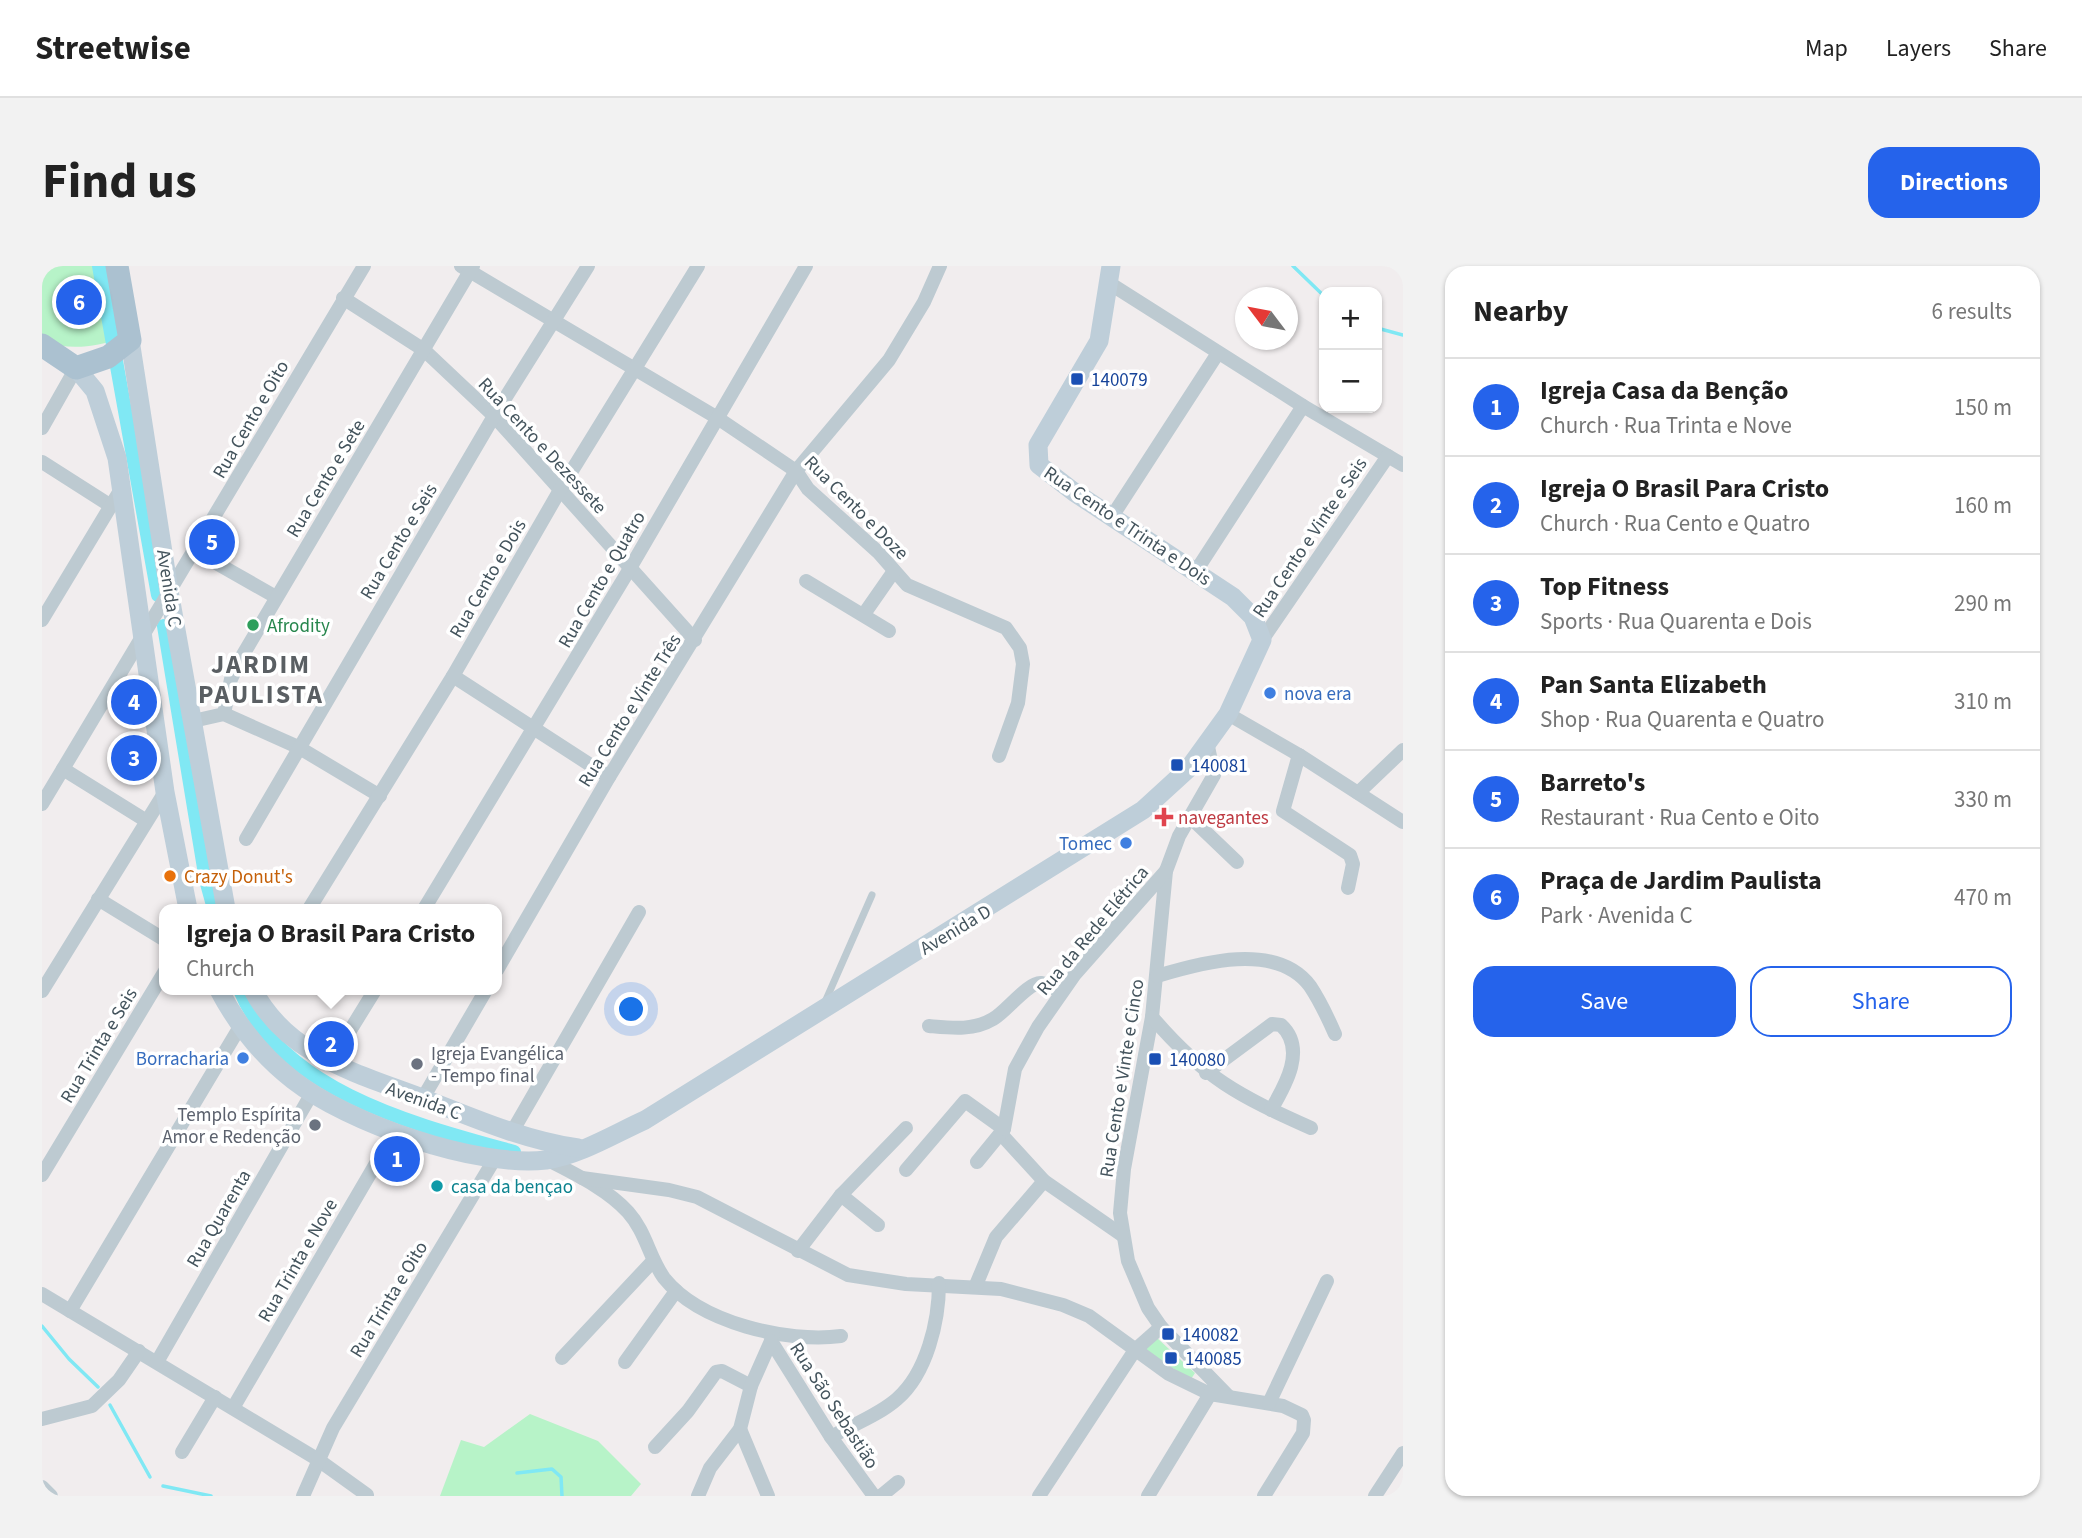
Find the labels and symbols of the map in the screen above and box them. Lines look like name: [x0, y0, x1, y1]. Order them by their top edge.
pin: 6: [56, 276, 102, 328]
north arrow: [1235, 287, 1298, 350]
street label: Rua Cento e Oito: [206, 356, 296, 484]
place label: 140079: [1091, 367, 1148, 394]
marker: 140079: [1069, 371, 1085, 387]
street label: Rua Cento e Dezessete: [471, 372, 612, 520]
street label: Rua Cento e Sete: [280, 415, 372, 543]
street label: Rua Cento e Doze: [798, 450, 914, 566]
street label: Rua Cento e Vinte e Seis: [1246, 452, 1374, 623]
street label: Rua Cento e Trinta e Dois: [1038, 460, 1216, 593]
street label: Rua Cento e Seis: [354, 479, 445, 605]
street label: Rua Cento e Quatro: [552, 506, 653, 653]
street label: Rua Cento e Dois: [443, 514, 533, 643]
pin: 5: [189, 516, 235, 568]
street label: Avenida C: [149, 547, 188, 629]
place label: Afrodity: [267, 613, 330, 640]
marker: Afrodity: [245, 617, 261, 633]
street label: Rua Cento e Vinte Três: [572, 629, 688, 793]
district label: JARDIM PAULISTA: [198, 646, 324, 713]
pin: 4: [111, 676, 157, 728]
place label: nova era: [1284, 681, 1352, 708]
marker: nova era: [1262, 685, 1278, 701]
pin: 3: [111, 732, 157, 784]
place label: 140081: [1191, 753, 1248, 780]
marker: 140081: [1169, 757, 1185, 773]
place label: navegantes: [1178, 805, 1269, 832]
marker: navegantes: [1156, 809, 1172, 825]
place label: Tomec: [1059, 831, 1112, 858]
marker: Tomec: [1118, 835, 1134, 851]
street label: Rua da Rede Elétrica: [1031, 860, 1156, 1002]
place label: Crazy Donut's: [184, 864, 293, 891]
marker: Crazy Donut's: [162, 868, 178, 884]
street label: Avenida D: [915, 898, 997, 962]
street label: Rua Cento e Vinte e Cinco: [1093, 977, 1152, 1179]
street label: Rua Trinta e Seis: [54, 983, 144, 1109]
your location: [614, 992, 648, 1026]
pin: 2: [308, 1018, 354, 1070]
place label: Igreja Evangélica - Tempo final: [431, 1041, 564, 1090]
place label: Borracharia: [136, 1046, 229, 1073]
place label: 140080: [1169, 1047, 1226, 1074]
marker: Borracharia: [235, 1050, 251, 1066]
marker: 140080: [1147, 1051, 1163, 1067]
marker: Igreja Evangélica - Tempo final: [409, 1056, 425, 1072]
street label: Avenida C: [382, 1075, 465, 1128]
place label: Templo Espírita Amor e Redenção: [162, 1102, 301, 1151]
marker: Templo Espírita Amor e Redenção: [307, 1117, 323, 1133]
pin: 1: [374, 1133, 420, 1185]
street label: Rua Quarenta: [180, 1165, 258, 1273]
place label: casa da bençao: [451, 1174, 573, 1201]
marker: casa da bençao: [429, 1178, 445, 1194]
street label: Rua Trinta e Nove: [252, 1194, 345, 1328]
street label: Rua Trinta e Oito: [344, 1236, 435, 1363]
place label: 140082: [1182, 1322, 1239, 1349]
marker: 140082: [1160, 1326, 1176, 1342]
street label: Rua São Sebastião: [783, 1337, 885, 1475]
place label: 140085: [1185, 1346, 1242, 1373]
marker: 140085: [1163, 1350, 1179, 1366]

